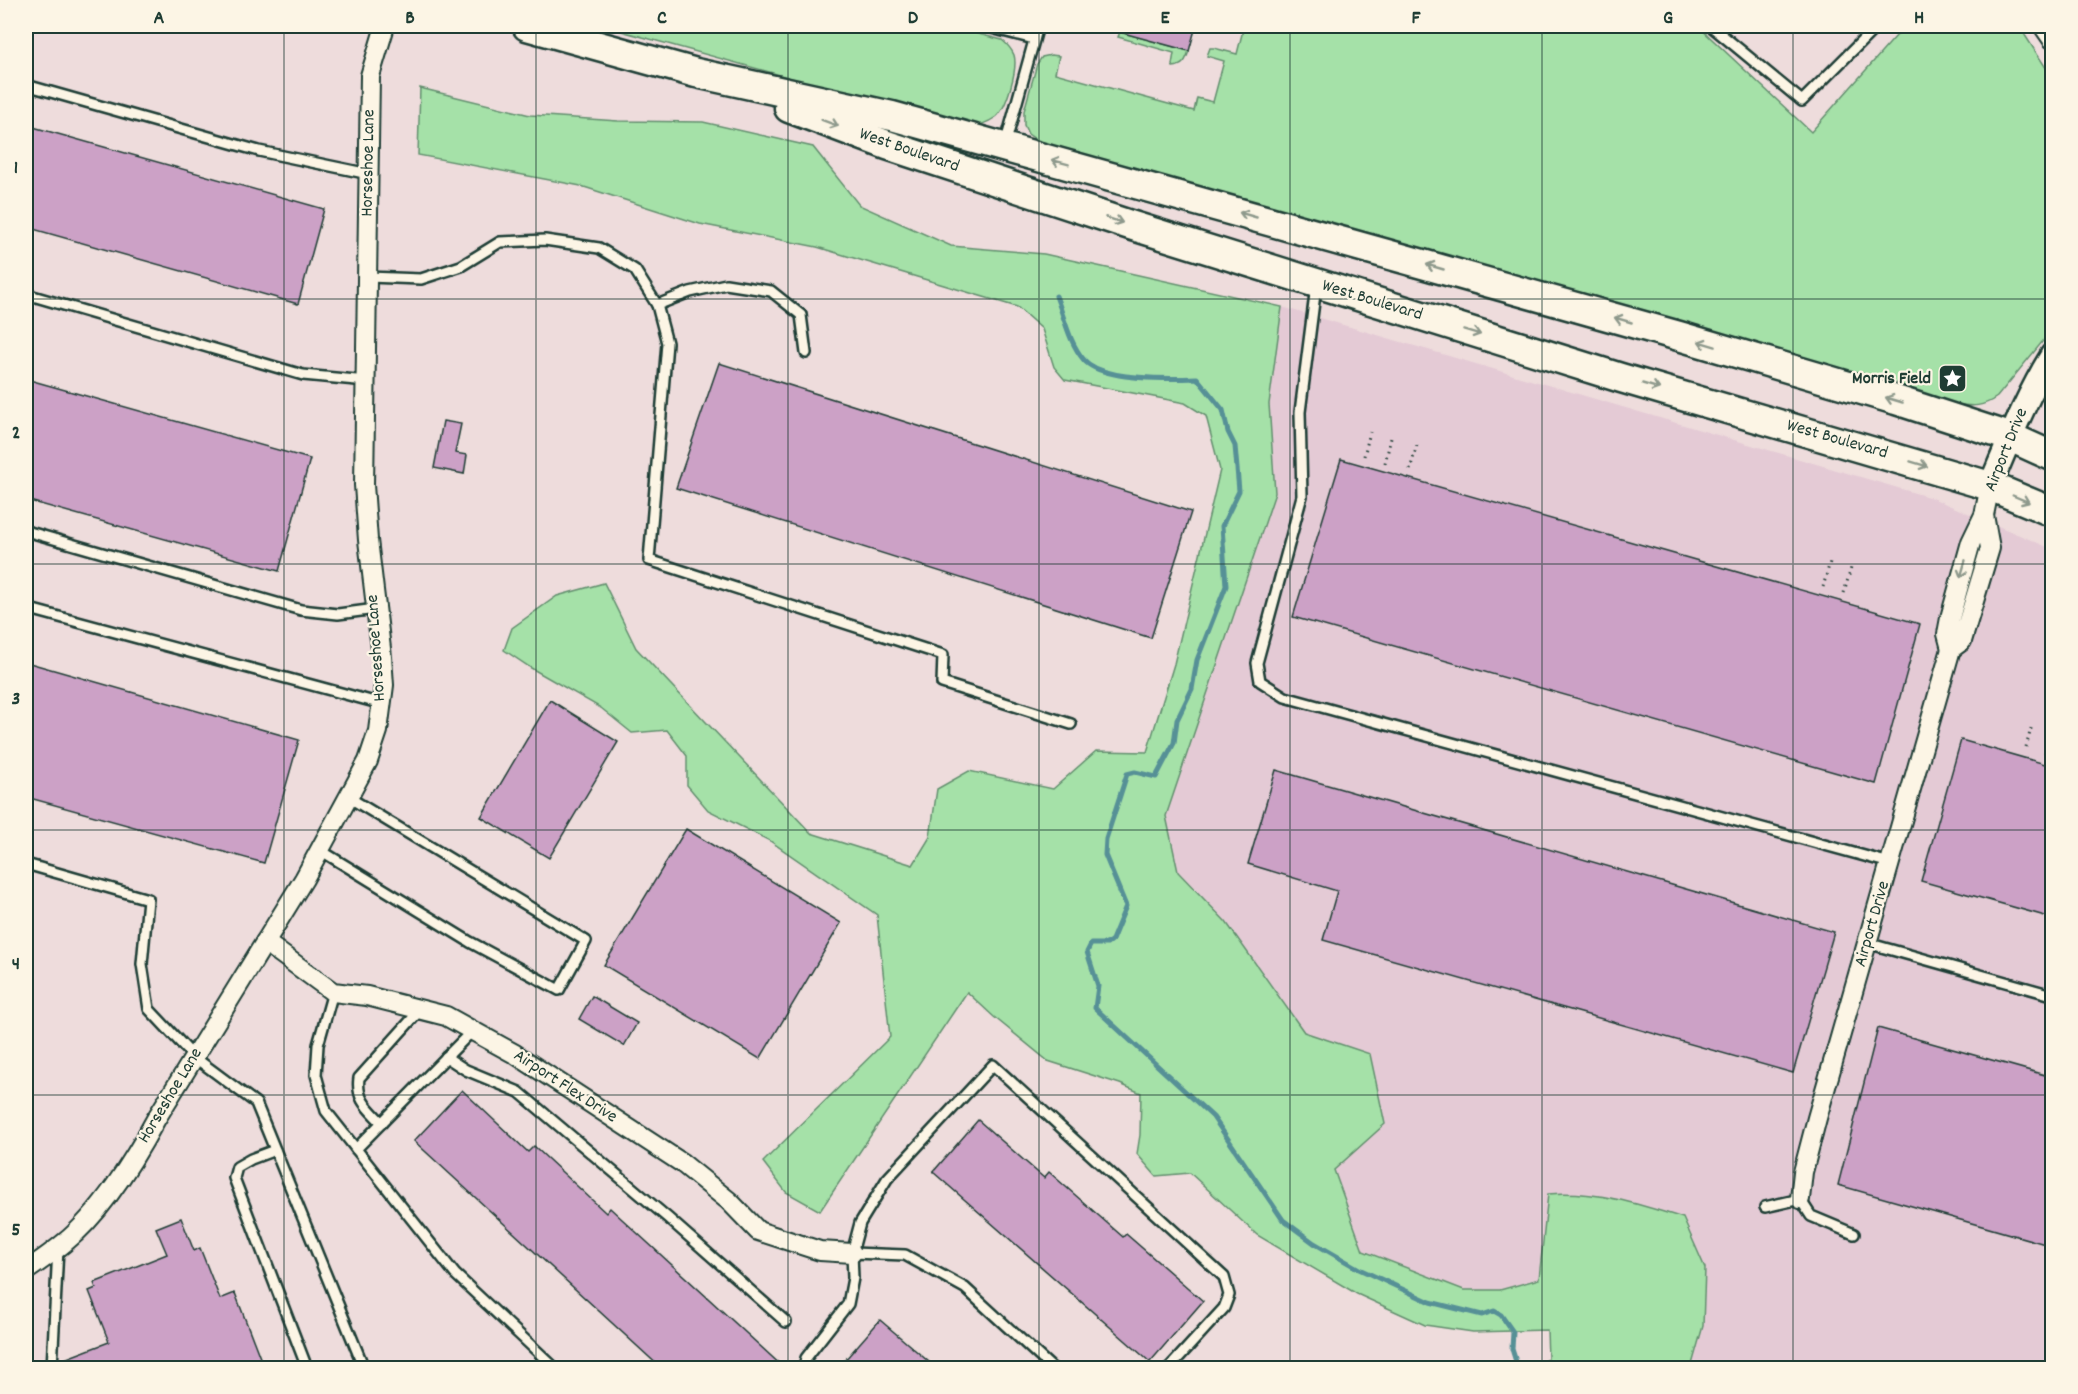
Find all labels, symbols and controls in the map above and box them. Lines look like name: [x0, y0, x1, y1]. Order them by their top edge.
text: A: [154, 5, 165, 33]
text: B: [405, 5, 415, 33]
text: C: [657, 5, 667, 33]
text: D: [908, 5, 919, 33]
text: E: [1160, 5, 1170, 33]
text: F: [1412, 5, 1422, 33]
text: G: [1663, 5, 1673, 33]
text: H: [1914, 5, 1924, 33]
street label: Horseshoe Lane: [356, 109, 382, 217]
one-way arrow: [820, 119, 838, 130]
street label: West Boulevard: [856, 122, 962, 180]
text: 1: [14, 155, 18, 183]
one-way arrow: [1051, 156, 1070, 167]
one-way arrow: [1239, 208, 1258, 220]
one-way arrow: [1104, 215, 1123, 226]
one-way arrow: [1426, 261, 1445, 272]
street label: West Boulevard: [1319, 274, 1425, 328]
one-way arrow: [1614, 314, 1633, 325]
one-way arrow: [1462, 327, 1481, 338]
one-way arrow: [1698, 338, 1717, 349]
place icon: Morris Field: [1936, 363, 1968, 395]
place label: Morris Field: [1852, 367, 1931, 392]
one-way arrow: [1641, 381, 1660, 393]
one-way arrow: [1885, 394, 1904, 405]
street label: Airport Drive: [1979, 404, 2035, 496]
street label: West Boulevard: [1783, 414, 1891, 466]
text: 2: [12, 420, 20, 448]
one-way arrow: [1909, 459, 1928, 470]
one-way arrow: [2011, 494, 2030, 505]
one-way arrow: [1957, 559, 1968, 578]
street label: Horseshoe Lane: [361, 594, 393, 702]
text: 3: [12, 686, 20, 714]
street label: Airport Drive: [1849, 878, 1897, 970]
text: 4: [12, 951, 20, 979]
street label: Horseshoe Lane: [133, 1044, 209, 1148]
street label: Airport Flex Drive: [508, 1044, 622, 1130]
text: 5: [11, 1217, 21, 1245]

